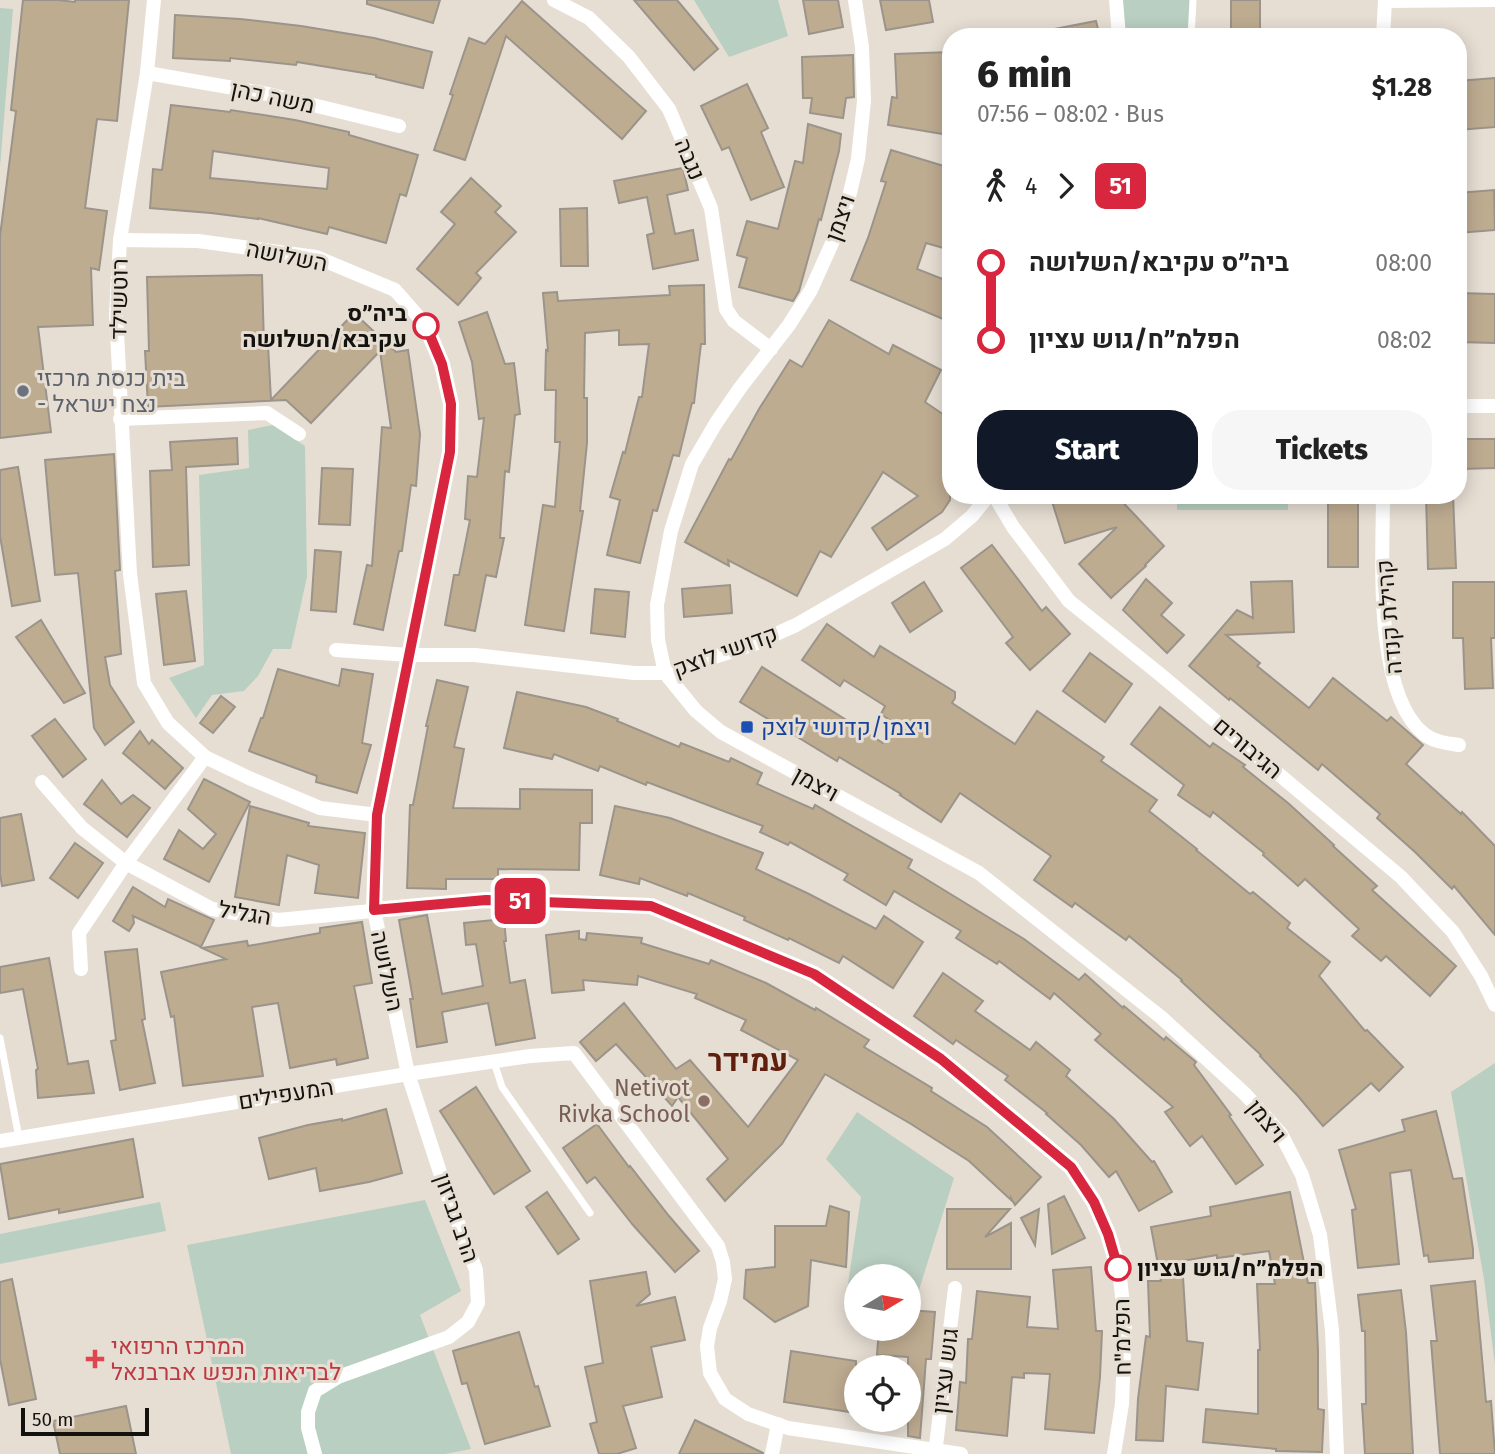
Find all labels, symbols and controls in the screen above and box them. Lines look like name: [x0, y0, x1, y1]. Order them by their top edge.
text: 6 min: [977, 51, 1072, 97]
text: $1.28: [1372, 72, 1432, 103]
street label: משה כהן: [229, 74, 317, 120]
text: 07:56 – 08:02 · Bus: [977, 100, 1164, 128]
street label: נגבה: [669, 134, 711, 184]
icon: walk: [977, 167, 1015, 205]
icon: forward: [1047, 167, 1085, 205]
text: 4: [1025, 172, 1037, 200]
text: 51: [1109, 172, 1132, 200]
street label: ויצמן: [819, 191, 861, 245]
street label: השלושה: [244, 234, 330, 278]
text: ביה״ס עקיבא/השלושה: [1029, 247, 1289, 278]
text: 08:00: [1375, 249, 1432, 277]
street label: רוטשילד: [104, 258, 134, 340]
place label: ביה״ס עקיבא/השלושה: [242, 299, 408, 353]
marker: ביה״ס עקיבא/השלושה: [413, 313, 439, 339]
text: הפלמ״ח/גוש עציון: [1029, 324, 1240, 355]
text: 08:02: [1377, 326, 1432, 354]
place label: בית כנסת מרכזי - נצח ישראל: [37, 364, 186, 418]
marker: בית כנסת מרכזי - נצח ישראל: [15, 383, 31, 399]
button: Start: [977, 410, 1198, 490]
button: Tickets: [1212, 410, 1432, 490]
street label: קהילת קנדה: [1370, 558, 1408, 676]
street label: קדושי לוצק: [669, 619, 781, 683]
street label: הגיבורים: [1208, 711, 1288, 785]
place label: ויצמן/קדושי לוצק: [761, 713, 930, 741]
marker: ויצמן/קדושי לוצק: [739, 719, 755, 735]
street label: ויצמן: [788, 760, 844, 808]
line badge: 51: [489, 878, 552, 924]
text: 51: [509, 887, 531, 915]
street label: הגליל: [217, 895, 273, 931]
street label: השלושה: [365, 928, 409, 1014]
district label: עמידר: [708, 1043, 788, 1079]
street label: המעפילים: [236, 1073, 336, 1115]
place label: Netivot Rivka School: [558, 1074, 691, 1128]
marker: Netivot Rivka School: [696, 1093, 712, 1109]
street label: ויצמן: [1241, 1094, 1293, 1148]
street label: הרב גביזון: [429, 1170, 485, 1266]
place label: הפלמ״ח/גוש עציון: [1137, 1254, 1324, 1282]
marker: הפלמ״ח/גוש עציון: [1105, 1255, 1131, 1281]
north arrow: [844, 1264, 920, 1340]
map controls: [844, 1264, 921, 1432]
street label: הפלמ"ח: [1107, 1298, 1137, 1376]
street label: גוש עציון: [926, 1326, 964, 1416]
place label: המרכז הרפואי לבריאות הנפש אברבנאל: [111, 1332, 341, 1386]
marker: המרכז הרפואי לבריאות הנפש אברבנאל: [85, 1349, 105, 1369]
button: locate: [844, 1355, 921, 1432]
scale bar: [21, 1405, 149, 1437]
text: 50 m: [32, 1408, 73, 1431]

